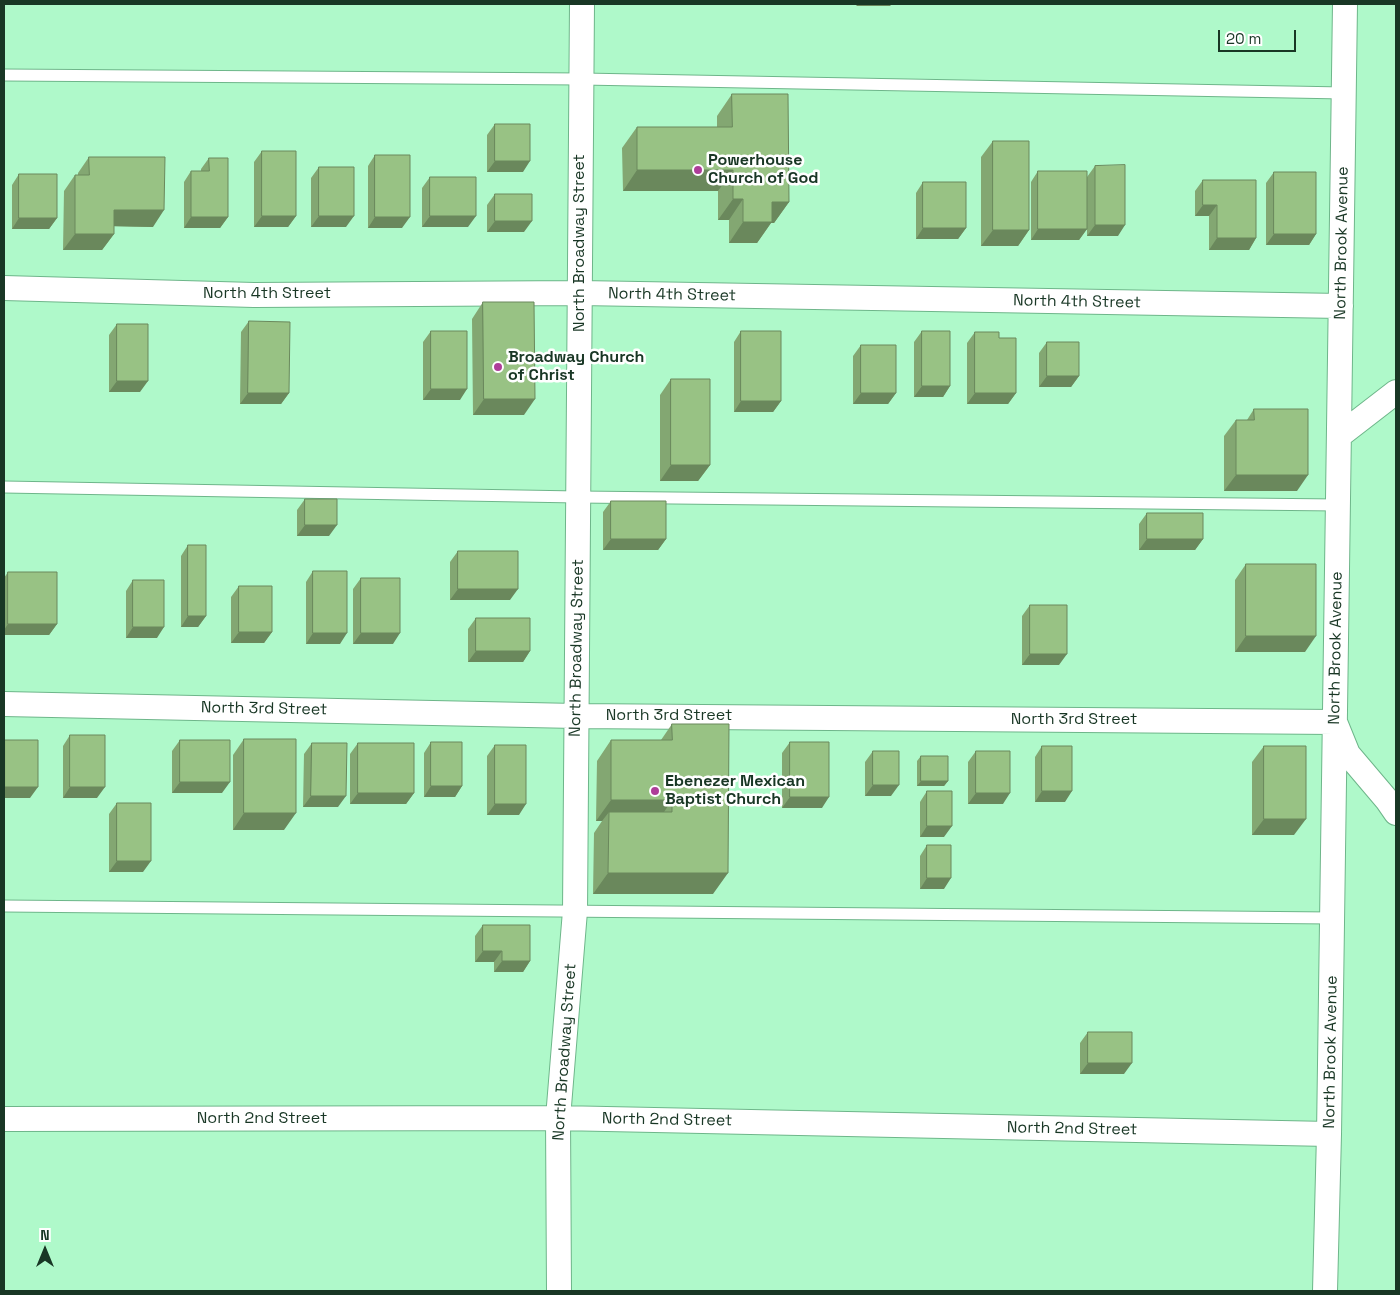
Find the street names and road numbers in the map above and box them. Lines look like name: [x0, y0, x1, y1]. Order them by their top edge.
street label: North Broadway Street: [570, 154, 590, 332]
street label: North Brook Avenue: [1331, 166, 1353, 320]
street label: North 4th Street: [203, 284, 331, 304]
street label: North 4th Street: [608, 284, 736, 306]
street label: North 4th Street: [1013, 291, 1141, 313]
street label: North Broadway Street: [566, 559, 588, 737]
street label: North Brook Avenue: [1325, 571, 1347, 725]
street label: North 3rd Street: [201, 698, 327, 720]
street label: North 3rd Street: [606, 706, 732, 726]
street label: North 3rd Street: [1011, 710, 1137, 730]
street label: North Broadway Street: [549, 963, 581, 1141]
street label: North Brook Avenue: [1320, 975, 1342, 1129]
street label: North 2nd Street: [197, 1109, 327, 1129]
street label: North 2nd Street: [602, 1109, 732, 1131]
street label: North 2nd Street: [1007, 1118, 1137, 1140]

